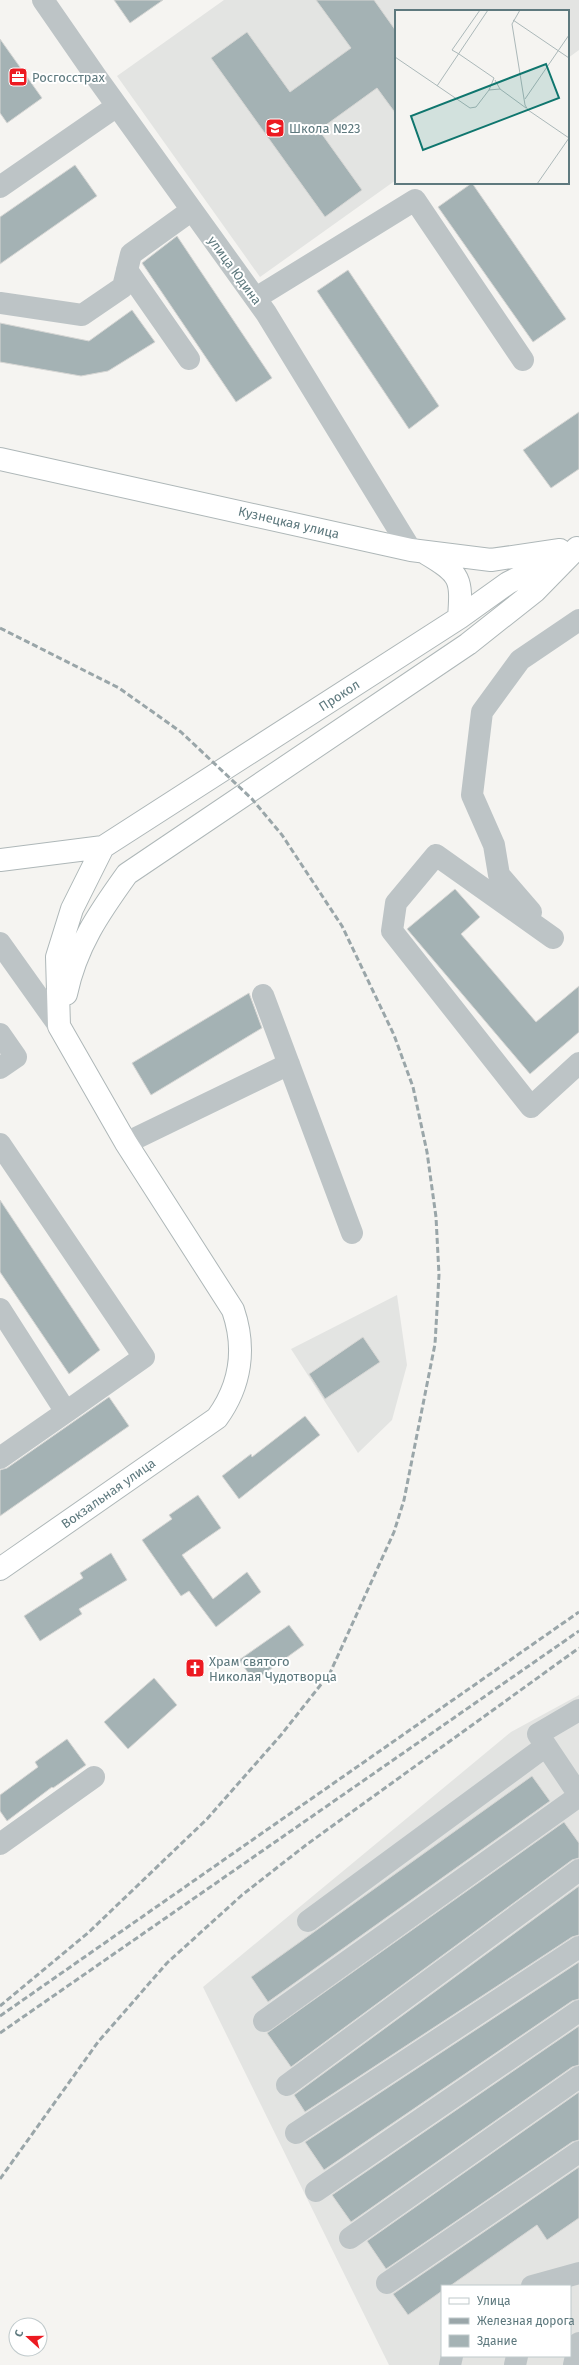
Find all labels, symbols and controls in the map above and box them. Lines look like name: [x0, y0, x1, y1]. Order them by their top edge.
inset map: [395, 10, 569, 184]
office icon: Росгосстрах: [7, 66, 29, 88]
place label: Росгосстрах: [32, 70, 106, 85]
school or university icon: Школа №23: [264, 117, 286, 139]
place label: Школа №23: [289, 121, 361, 136]
street label: улица Юдина: [205, 233, 264, 307]
street label: Кузнецкая улица: [237, 504, 341, 541]
street label: Прокол: [316, 677, 363, 714]
street label: Вокзальная улица: [58, 1455, 158, 1532]
place label: Храм святого Николая Чудотворца: [209, 1654, 337, 1684]
church icon: Храм святого Николая Чудотворца: [184, 1657, 206, 1679]
legend: [441, 2285, 571, 2357]
text: Улица: [477, 2294, 511, 2308]
text: Железная дорога: [477, 2314, 575, 2328]
north arrow: [8, 2317, 48, 2357]
text: С: [12, 2328, 27, 2339]
text: Здание: [477, 2334, 517, 2348]

